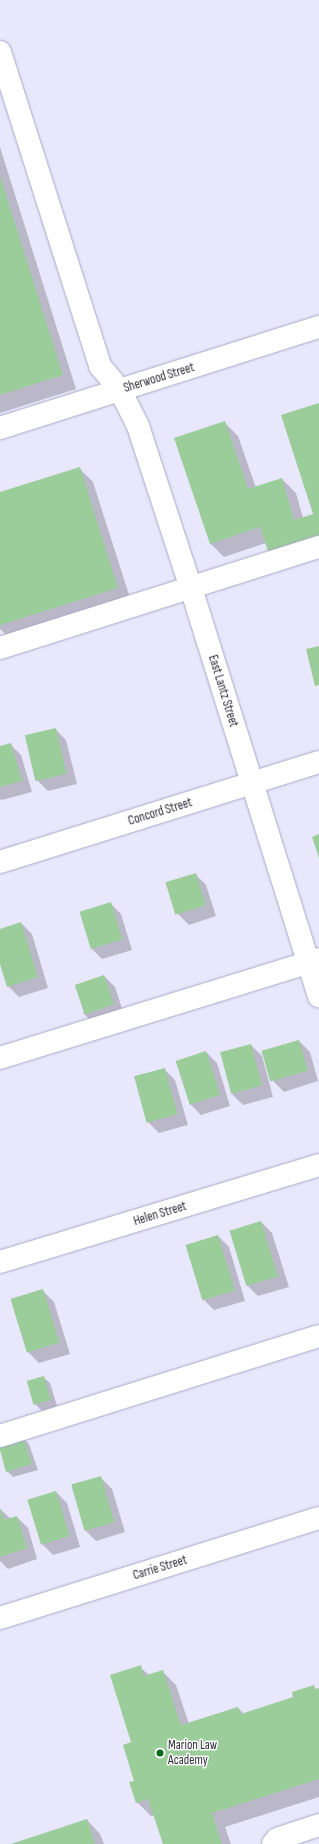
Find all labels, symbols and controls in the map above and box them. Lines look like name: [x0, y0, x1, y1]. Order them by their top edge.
street label: Sherwood Street: [122, 360, 196, 396]
street label: East Lantz Street: [205, 653, 241, 729]
street label: Concord Street: [126, 795, 194, 829]
street label: Helen Street: [132, 1199, 188, 1229]
street label: Carrie Street: [131, 1552, 189, 1584]
place label: Marion Law Academy: [168, 1738, 217, 1769]
marker: Marion Law Academy: [155, 1748, 165, 1758]

